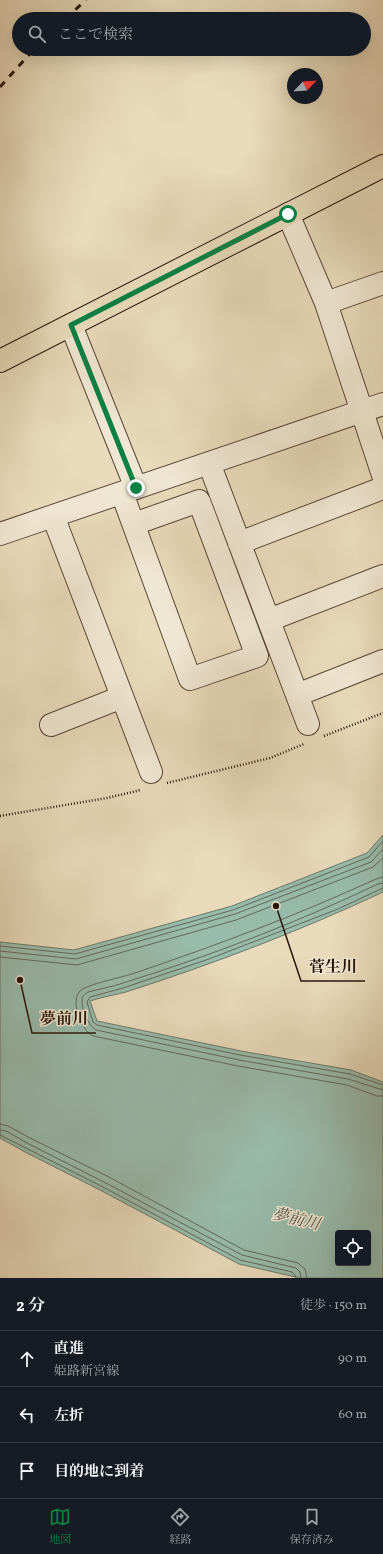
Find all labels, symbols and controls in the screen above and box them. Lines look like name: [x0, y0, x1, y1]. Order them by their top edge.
search box: [12, 12, 371, 56]
icon: search: [26, 23, 48, 45]
text: ここで検索: [58, 25, 133, 46]
north arrow: [287, 68, 323, 104]
route start: [279, 205, 297, 223]
route end: [127, 479, 145, 497]
callout: 菅生川: [301, 953, 365, 981]
text: 菅生川: [309, 957, 357, 979]
callout: 夢前川: [32, 1005, 96, 1033]
text: 夢前川: [40, 1009, 88, 1031]
water label: 夢前川: [270, 1204, 324, 1237]
map controls: [335, 1230, 371, 1266]
button: locate: [335, 1230, 371, 1266]
text: 2 分: [16, 1295, 45, 1318]
text: 徒歩 · 150 m: [300, 1297, 367, 1315]
text: 直進: [54, 1339, 84, 1360]
icon: ahead: [16, 1348, 38, 1370]
text: 90 m: [338, 1350, 367, 1368]
text: 姫路新宮線: [54, 1363, 119, 1381]
icon: left: [16, 1404, 38, 1426]
text: 左折: [54, 1406, 84, 1427]
text: 60 m: [339, 1406, 367, 1424]
icon: arrive: [16, 1460, 38, 1482]
text: 目的地に到着: [54, 1462, 144, 1483]
tab: 地図: [49, 1506, 71, 1548]
tab: 経路: [169, 1506, 191, 1548]
tab: 保存済み: [290, 1506, 334, 1548]

